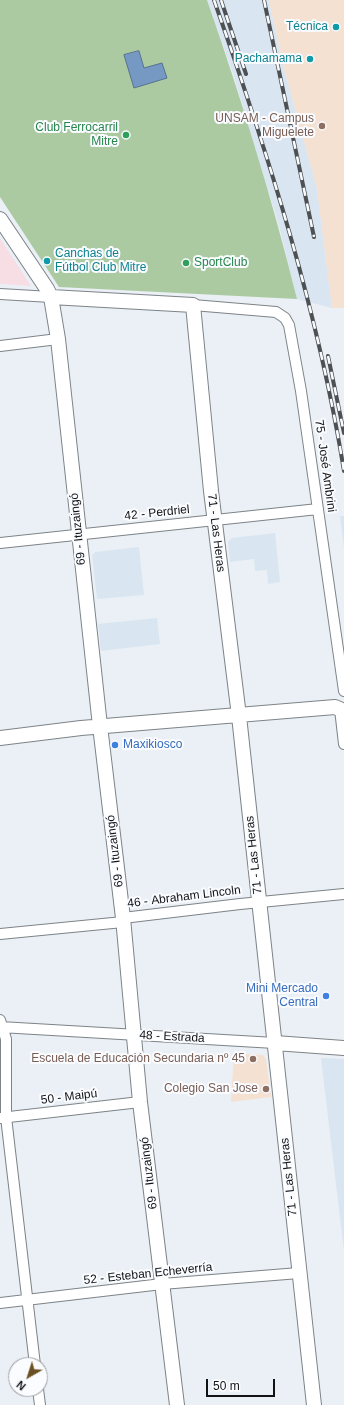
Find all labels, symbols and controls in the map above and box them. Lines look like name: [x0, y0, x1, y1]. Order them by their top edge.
place label: Técnica: [286, 20, 328, 34]
marker: Técnica: [331, 22, 341, 32]
place label: Pachamama: [235, 52, 302, 66]
marker: Pachamama: [305, 54, 315, 64]
place label: UNSAM - Campus Miguelete: [215, 112, 314, 140]
place label: Club Ferrocarril Mitre: [35, 121, 118, 149]
marker: UNSAM - Campus Miguelete: [317, 121, 327, 131]
marker: Club Ferrocarril Mitre: [121, 130, 131, 140]
place label: Canchas de Fútbol Club Mitre: [55, 247, 146, 275]
marker: Canchas de Fútbol Club Mitre: [42, 256, 52, 266]
place label: SportClub: [194, 256, 247, 270]
marker: SportClub: [181, 258, 191, 268]
street label: 75 - José Ambrini: [311, 419, 339, 513]
street label: 69 - Ituzaingó: [67, 492, 89, 566]
street label: 71 - Las Heras: [204, 493, 228, 573]
street label: 42 - Perdriel: [124, 502, 190, 524]
place label: Maxikiosco: [123, 738, 182, 752]
marker: Maxikiosco: [110, 740, 120, 750]
street label: 69 - Ituzaingó: [103, 814, 127, 888]
street label: 71 - Las Heras: [243, 815, 265, 895]
street label: 46 - Abraham Lincoln: [127, 883, 241, 911]
place label: Mini Mercado Central: [246, 982, 318, 1010]
marker: Mini Mercado Central: [321, 991, 331, 1001]
street label: 48 - Estrada: [139, 1028, 205, 1046]
place label: Escuela de Educación Secundaria nº 45: [31, 1052, 245, 1066]
marker: Escuela de Educación Secundaria nº 45: [248, 1054, 258, 1064]
place label: Colegio San Jose: [164, 1082, 258, 1096]
marker: Colegio San Jose: [261, 1084, 271, 1094]
street label: 50 - Maipú: [40, 1086, 98, 1108]
street label: 69 - Ituzaingó: [137, 1136, 161, 1210]
street label: 71 - Las Heras: [278, 1137, 300, 1217]
street label: 52 - Esteban Echeverría: [83, 1260, 213, 1288]
north arrow: [8, 1357, 48, 1397]
scale bar: [208, 1371, 277, 1397]
text: N: [14, 1378, 28, 1393]
text: 50 m: [213, 1379, 240, 1393]

